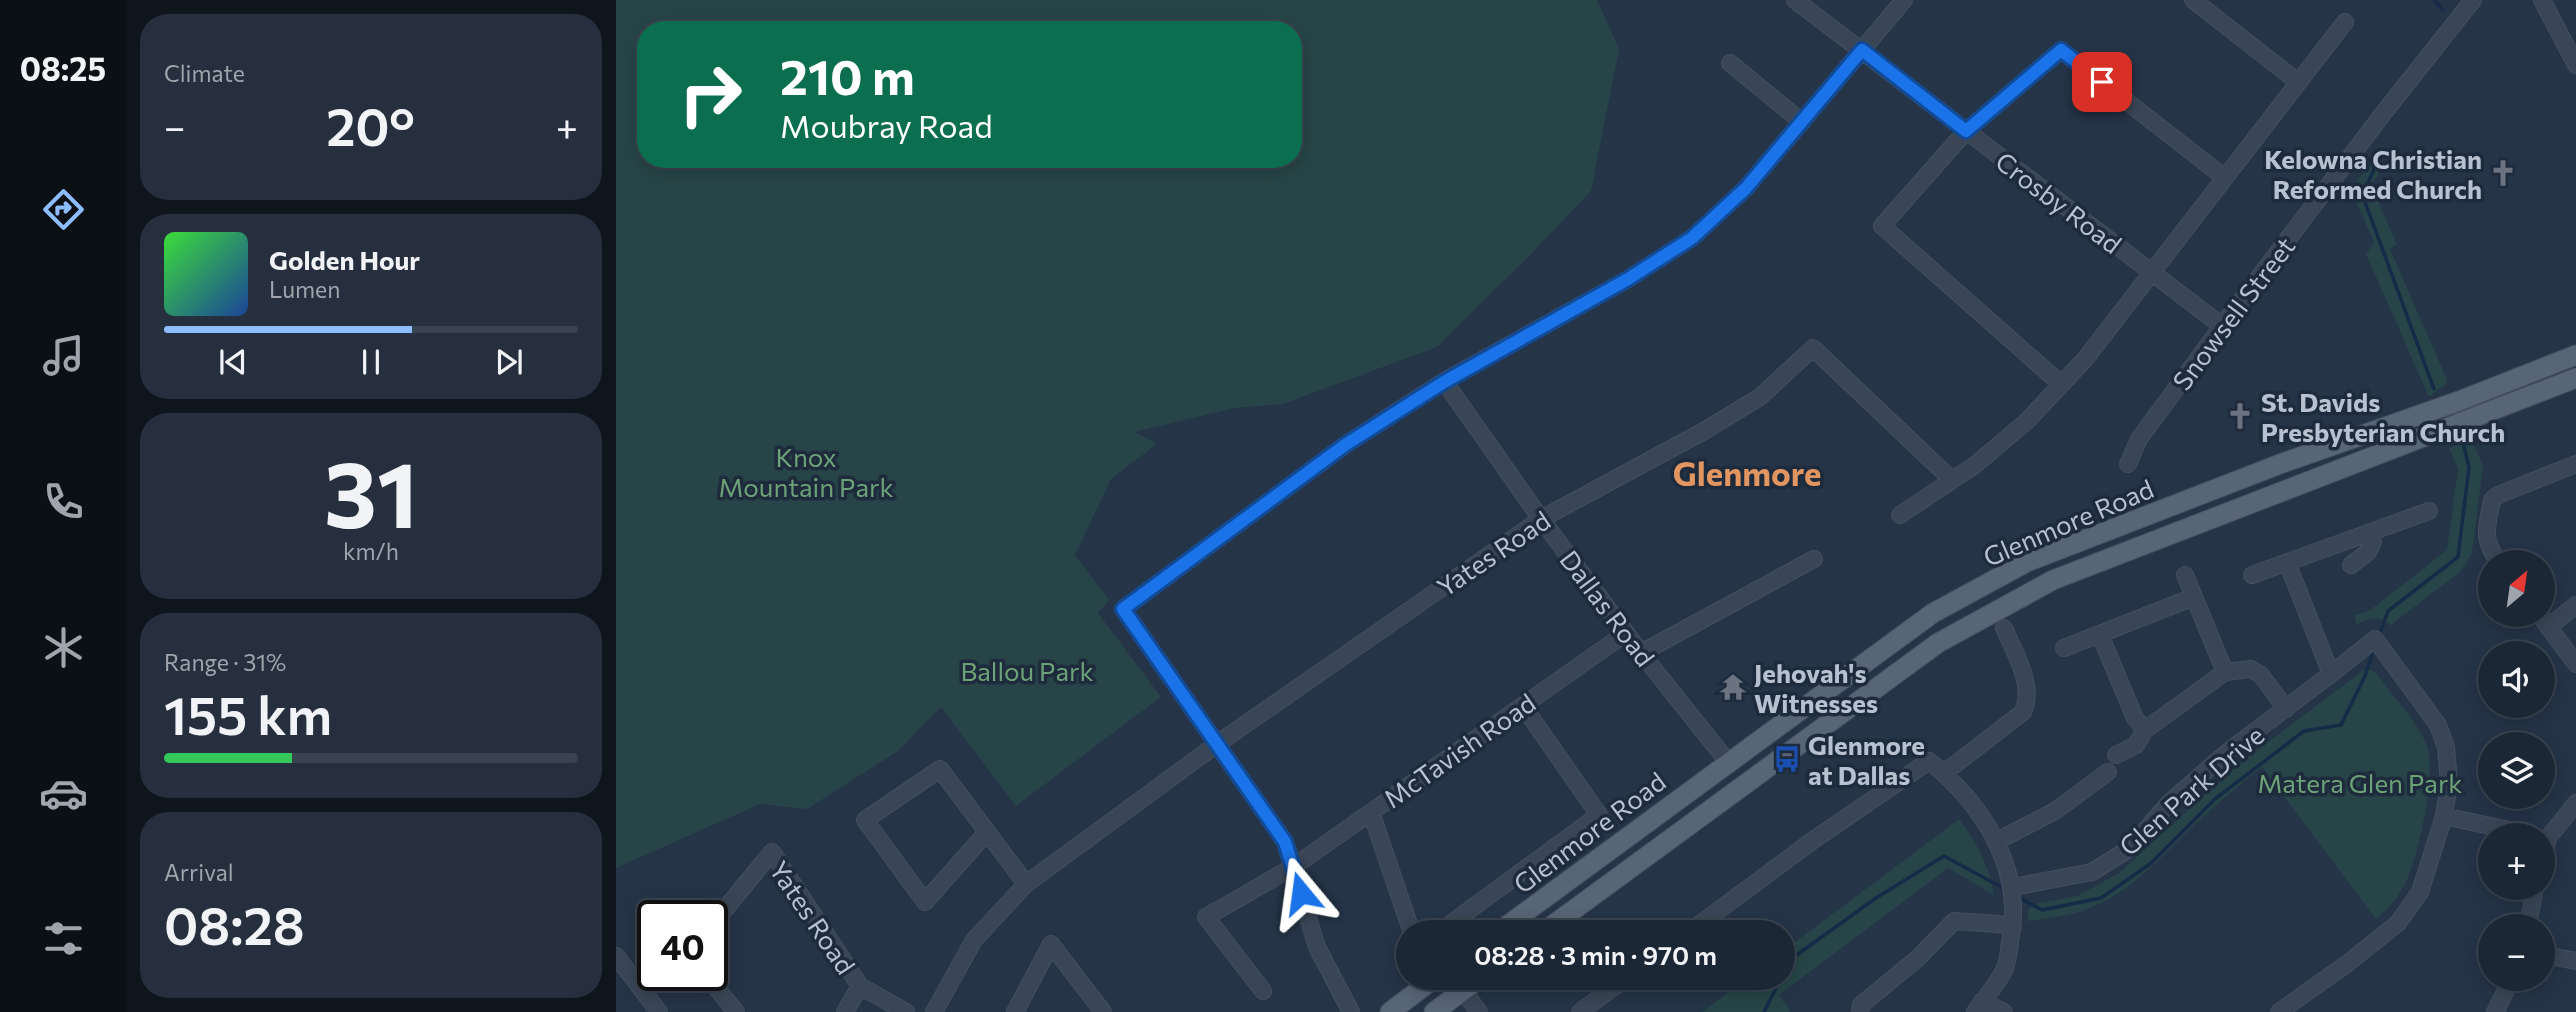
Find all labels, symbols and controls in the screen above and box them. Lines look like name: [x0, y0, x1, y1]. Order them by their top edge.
text: 210 m: [780, 45, 915, 105]
text: 08:25: [20, 48, 106, 88]
icon: right: [665, 49, 756, 140]
pin: [2072, 52, 2132, 112]
text: Climate: [164, 59, 245, 87]
icon: arrive: [2083, 63, 2121, 101]
text: 20°: [326, 93, 415, 157]
text: −: [164, 102, 186, 149]
text: +: [556, 102, 578, 149]
text: Moubray Road: [780, 105, 993, 145]
place label: Kelowna Christian Reformed Church: [2264, 143, 2482, 204]
street label: Crosby Road: [1990, 145, 2128, 259]
church icon: Kelowna Christian Reformed Church: [2488, 158, 2518, 188]
icon: directions: [39, 185, 88, 234]
street label: Snowsell Street: [2165, 231, 2301, 395]
text: Golden Hour: [269, 244, 420, 275]
text: Lumen: [269, 275, 340, 303]
icon: music: [39, 331, 88, 380]
icon: previous: [214, 343, 252, 381]
icon: pause: [352, 343, 390, 381]
icon: next: [490, 343, 528, 381]
place label: St. Davids Presbyterian Church: [2261, 386, 2505, 447]
church icon: St. Davids Presbyterian Church: [2225, 401, 2255, 431]
text: 31: [324, 435, 418, 547]
park label: Knox Mountain Park: [719, 441, 894, 502]
district label: Glenmore: [1673, 452, 1821, 493]
street label: Glenmore Road: [1978, 472, 2158, 572]
icon: phone: [39, 477, 88, 526]
street label: Yates Road: [1431, 504, 1555, 602]
text: km/h: [343, 537, 399, 565]
street label: Dallas Road: [1554, 544, 1662, 672]
north arrow: [2478, 550, 2555, 626]
map controls: [2478, 550, 2555, 991]
icon: climate: [39, 623, 88, 672]
button: sound: [2478, 641, 2555, 718]
text: Range · 31%: [164, 648, 286, 676]
park label: Ballou Park: [960, 655, 1094, 686]
place label: Jehovah's Witnesses: [1754, 657, 1878, 718]
temple icon: Jehovah's Witnesses: [1718, 672, 1748, 702]
text: 155 km: [164, 682, 332, 746]
street label: McTavish Road: [1377, 686, 1541, 814]
street label: Glen Park Drive: [2112, 719, 2270, 861]
place label: Glenmore at Dallas: [1808, 729, 1925, 790]
button: layers: [2478, 732, 2555, 809]
bus stop icon: Glenmore at Dallas: [1772, 744, 1802, 774]
street label: Glenmore Road: [1507, 765, 1671, 899]
park label: Matera Glen Park: [2258, 767, 2462, 798]
icon: car: [39, 769, 88, 818]
button: +: [2478, 823, 2555, 900]
street label: Yates Road: [764, 855, 862, 979]
position arrow: [1264, 856, 1338, 930]
text: Arrival: [164, 858, 234, 886]
text: 08:28: [164, 892, 305, 956]
speed limit sign: 40: [637, 900, 728, 991]
icon: filters: [39, 914, 88, 963]
button: −: [2478, 914, 2555, 991]
text: 08:28 · 3 min · 970 m: [1474, 939, 1717, 970]

